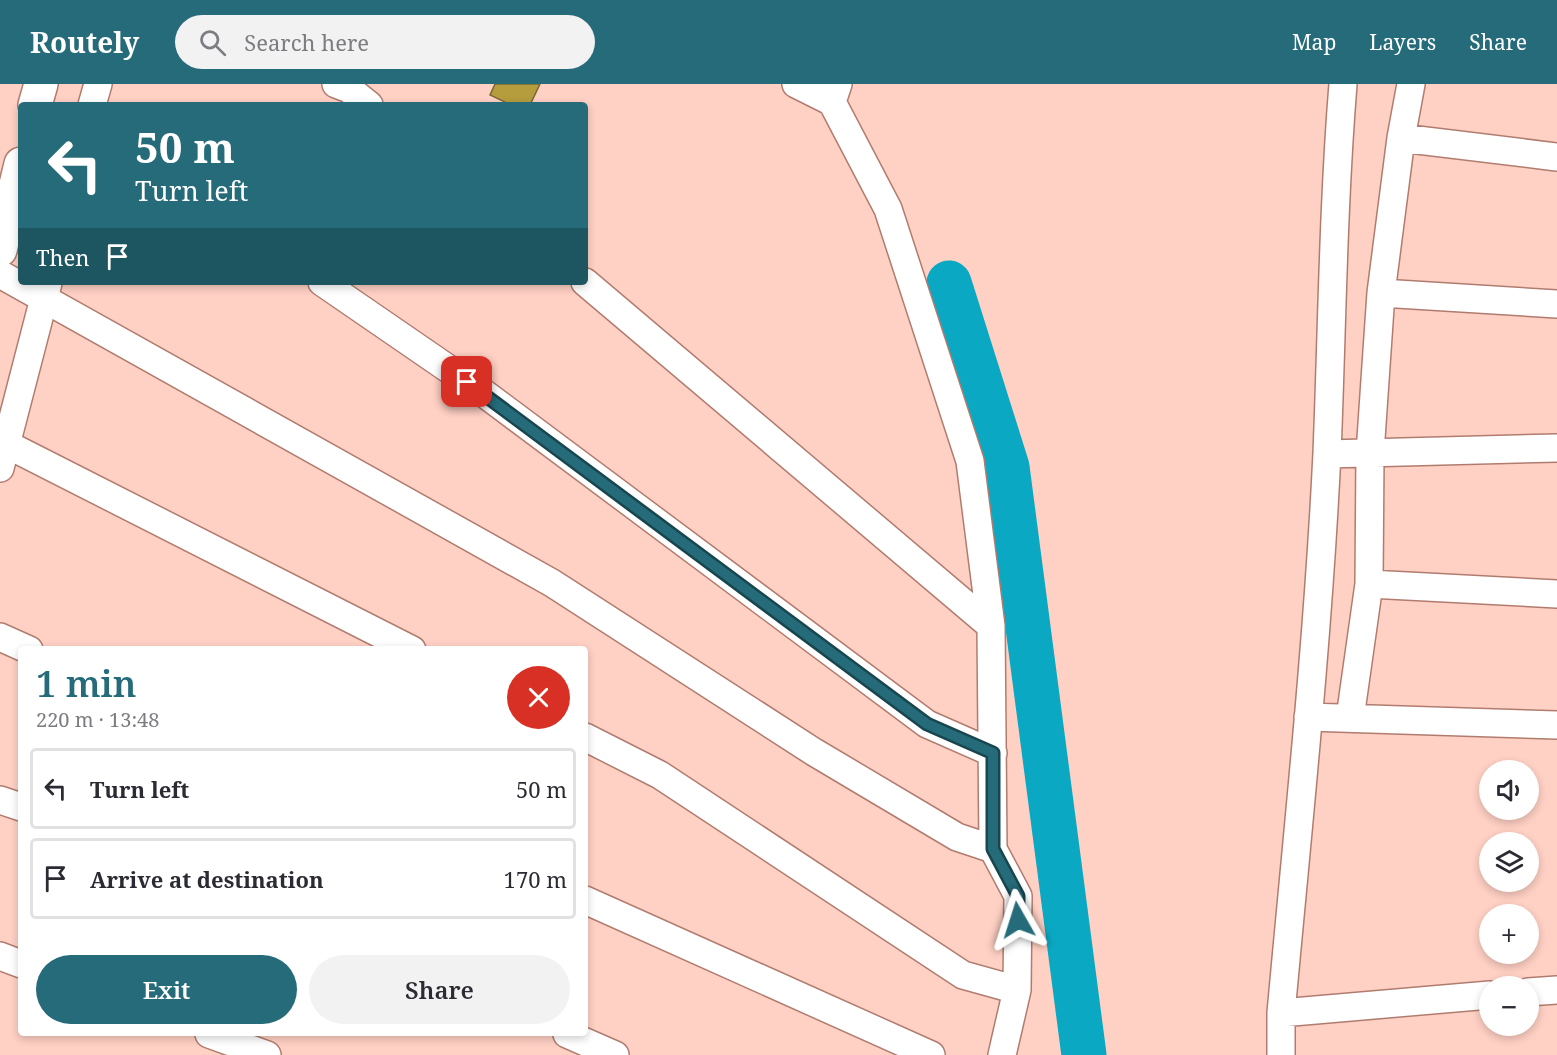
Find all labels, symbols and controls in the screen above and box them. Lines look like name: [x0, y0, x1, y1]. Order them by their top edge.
search box: [175, 15, 595, 69]
text: Routely: [30, 23, 139, 61]
icon: search: [196, 26, 229, 59]
text: Search here: [244, 27, 369, 57]
text: Map: [1292, 28, 1336, 56]
text: Layers: [1369, 28, 1436, 56]
text: Share: [1469, 28, 1527, 56]
text: 50 m: [135, 118, 235, 175]
icon: left: [36, 126, 114, 204]
text: Turn left: [135, 172, 248, 209]
icon: arrive: [101, 240, 134, 273]
text: Then: [36, 242, 89, 272]
pin: [441, 356, 492, 407]
icon: arrive: [450, 365, 483, 398]
text: 1 min: [36, 659, 137, 708]
button: close: [507, 666, 570, 729]
text: 220 m · 13:48: [36, 706, 159, 733]
map controls: [1479, 760, 1539, 1036]
button: sound: [1479, 760, 1539, 820]
icon: left: [39, 772, 72, 805]
text: Turn left: [90, 774, 189, 804]
text: 50 m: [516, 774, 567, 804]
button: layers: [1479, 832, 1539, 892]
icon: arrive: [39, 862, 72, 895]
text: Arrive at destination: [90, 864, 324, 894]
text: 170 m: [504, 864, 567, 894]
position arrow: [986, 888, 1050, 952]
button: +: [1479, 904, 1539, 964]
button: Exit: [36, 955, 297, 1024]
button: Share: [309, 955, 570, 1024]
button: −: [1479, 976, 1539, 1036]

